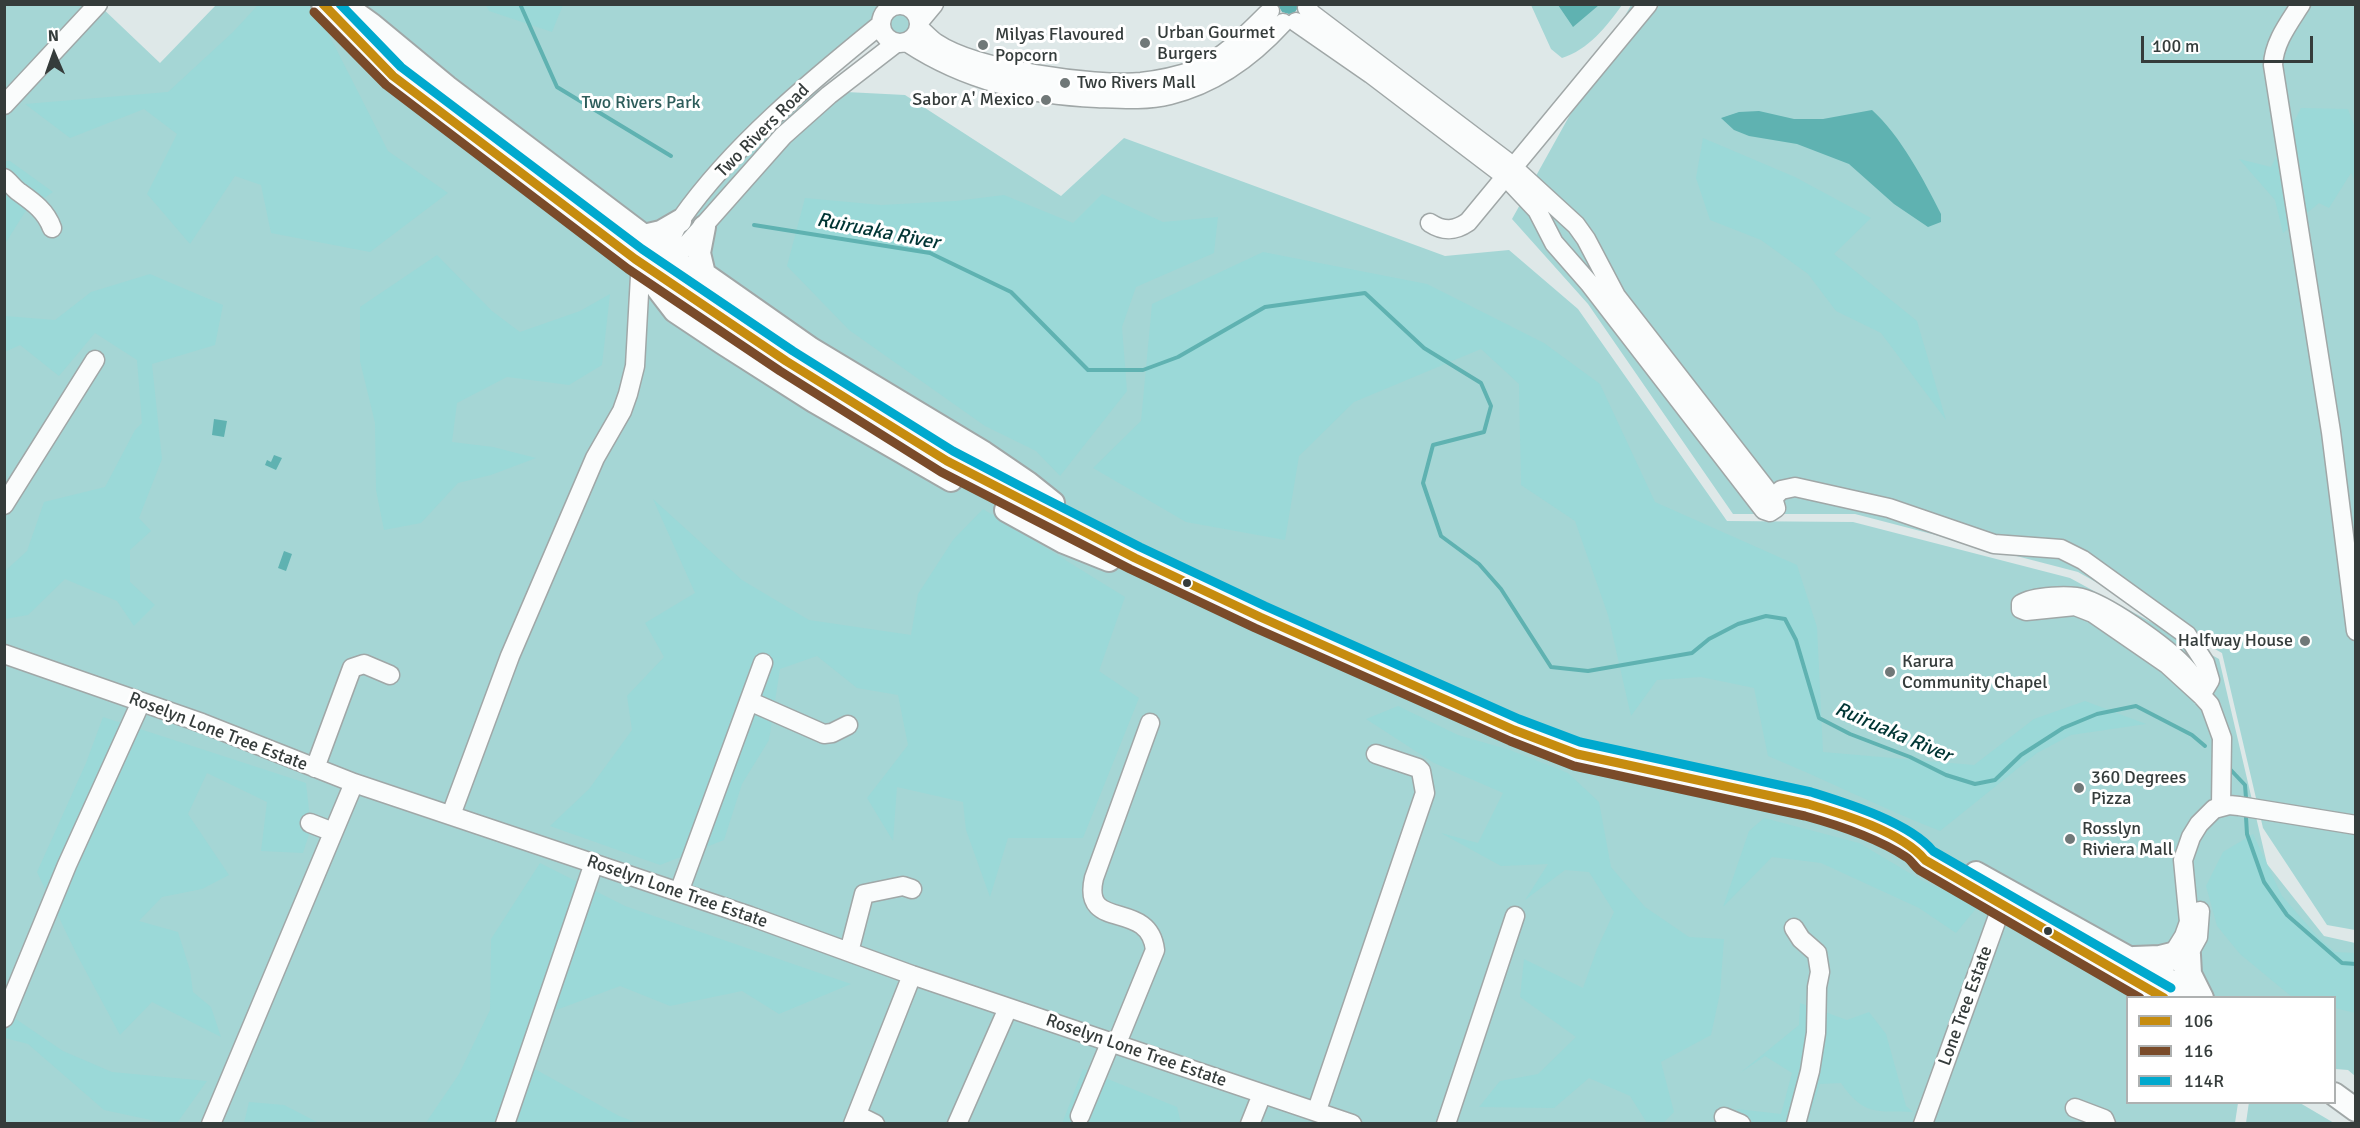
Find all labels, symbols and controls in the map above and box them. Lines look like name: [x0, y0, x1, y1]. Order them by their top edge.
place label: Urban Gourmet Burgers: [1157, 22, 1275, 64]
north arrow: [24, 24, 84, 84]
place label: Milyas Flavoured Popcorn: [995, 24, 1124, 66]
scale bar: [2144, 24, 2316, 62]
text: N: [47, 26, 59, 46]
text: 100 m: [2152, 35, 2199, 57]
marker: Urban Gourmet Burgers: [1138, 36, 1152, 50]
marker: Milyas Flavoured Popcorn: [976, 38, 990, 52]
place label: Two Rivers Mall: [1077, 72, 1196, 94]
marker: Two Rivers Mall: [1058, 76, 1072, 90]
street label: Two Rivers Road: [712, 80, 814, 182]
place label: Sabor A' Mexico: [912, 89, 1034, 111]
park label: Two Rivers Park: [581, 92, 701, 114]
marker: Sabor A' Mexico: [1039, 93, 1053, 107]
water label: Ruiruaka River: [815, 208, 941, 256]
unlabelled marker: [1181, 577, 1193, 589]
place label: Halfway House: [2178, 630, 2293, 652]
marker: Halfway House: [2298, 634, 2312, 648]
place label: Karura Community Chapel: [1902, 651, 2048, 694]
marker: Karura Community Chapel: [1883, 665, 1897, 679]
street label: Roselyn Lone Tree Estate: [126, 688, 310, 776]
water label: Ruiruaka River: [1831, 698, 1955, 768]
place label: 360 Degrees Pizza: [2091, 767, 2186, 810]
marker: 360 Degrees Pizza: [2072, 781, 2086, 795]
place label: Rosslyn Riviera Mall: [2082, 818, 2173, 860]
marker: Rosslyn Riviera Mall: [2063, 832, 2077, 846]
street label: Roselyn Lone Tree Estate: [584, 851, 770, 933]
unlabelled marker: [2042, 925, 2054, 937]
street label: Lone Tree Estate: [1934, 943, 1998, 1069]
legend: [2126, 996, 2336, 1104]
street label: Roselyn Lone Tree Estate: [1043, 1010, 1229, 1092]
text: 106: [2184, 1010, 2213, 1032]
text: 116: [2184, 1040, 2213, 1062]
text: 114R: [2184, 1070, 2224, 1092]

